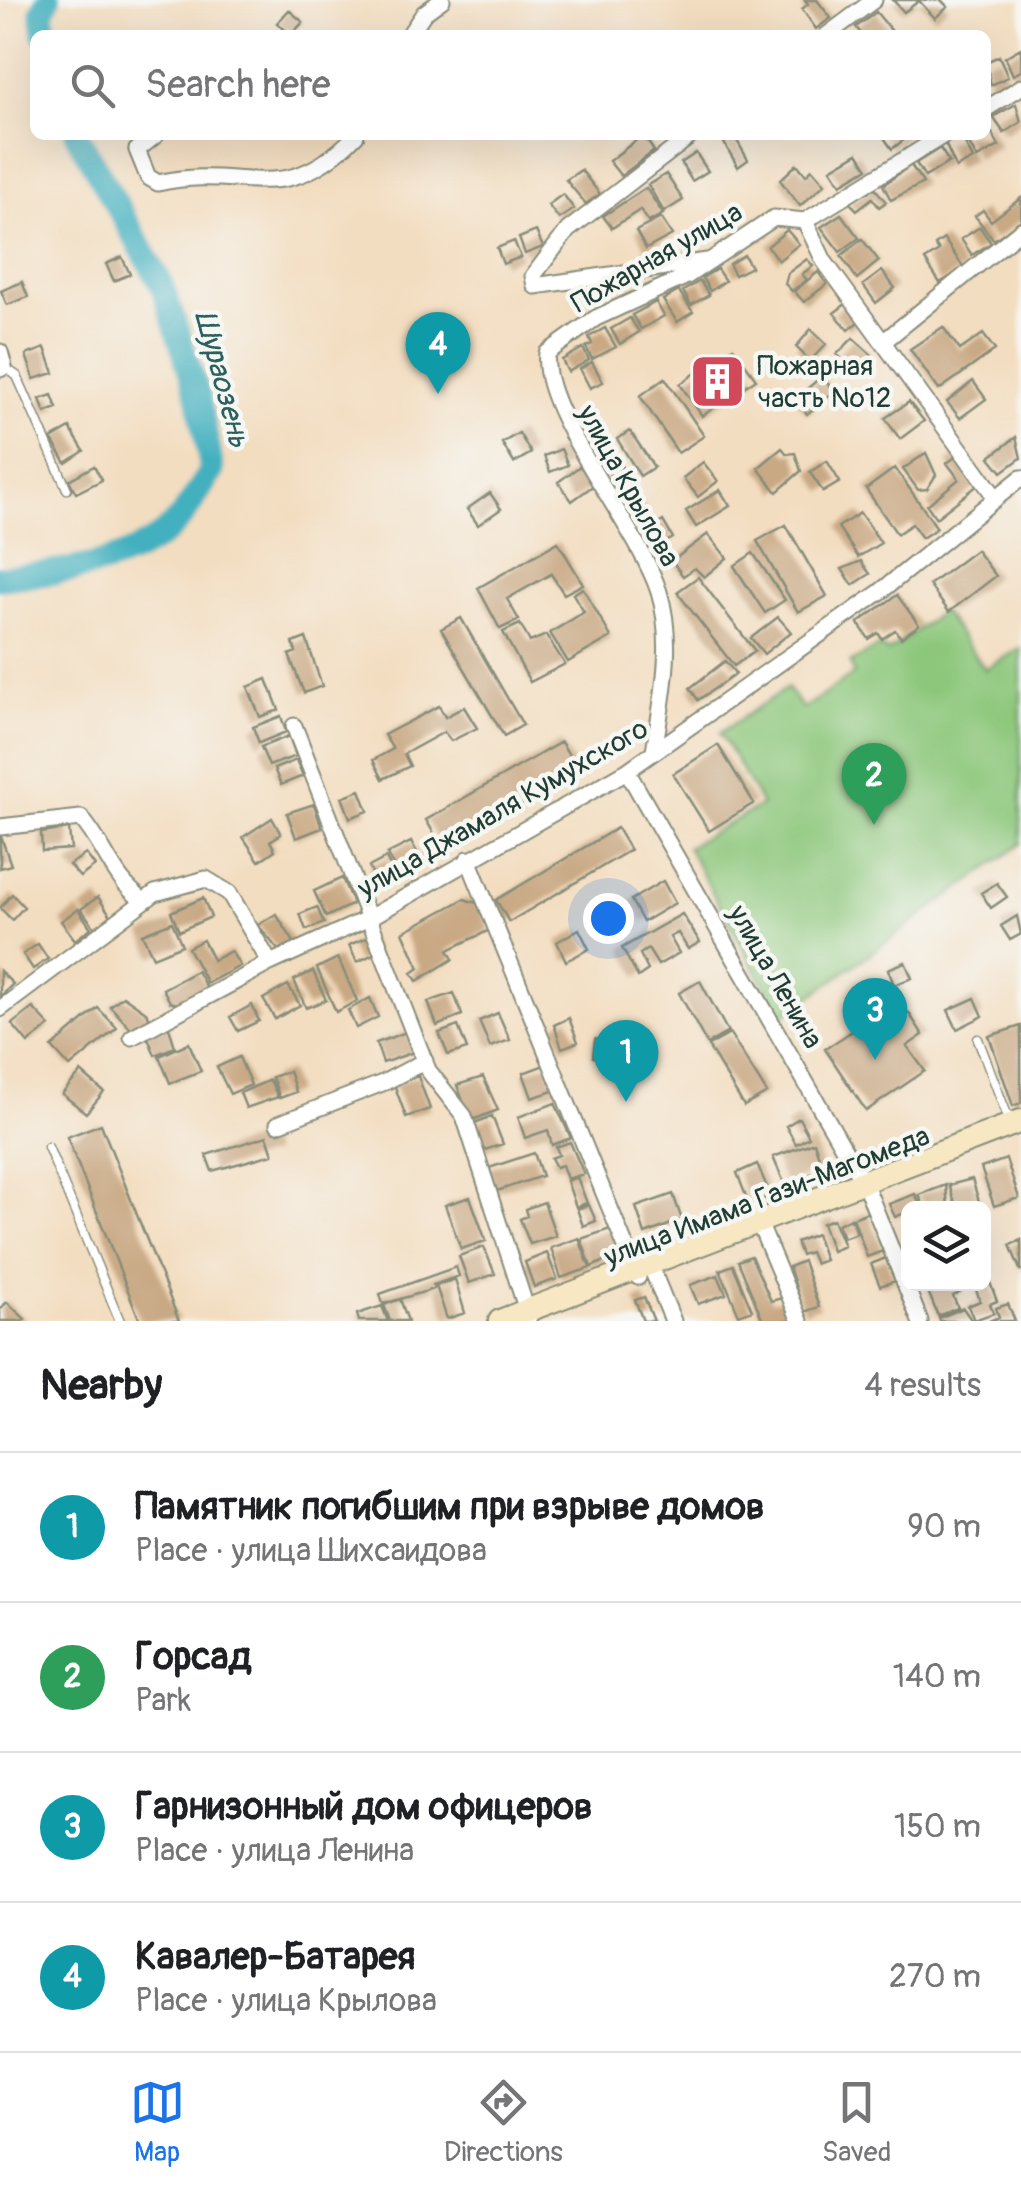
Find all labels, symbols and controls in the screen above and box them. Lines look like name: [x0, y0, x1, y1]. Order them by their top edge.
search box: [30, 30, 991, 140]
icon: search: [65, 58, 120, 113]
text: Search here: [145, 61, 331, 109]
street label: Пожарная улица: [565, 195, 749, 321]
water label: Шураозень: [186, 307, 258, 451]
pin: 4: [406, 312, 470, 394]
place label: Пожарная часть №12: [757, 349, 891, 416]
building icon: Пожарная часть №12: [688, 352, 748, 412]
street label: улица Крылова: [569, 398, 687, 573]
street label: улица Джамаля Кумухского: [351, 711, 655, 907]
pin: 2: [842, 742, 906, 825]
your location: [583, 893, 634, 944]
street label: улица Ленина: [719, 898, 830, 1055]
pin: 3: [842, 978, 908, 1060]
pin: 1: [594, 1020, 658, 1102]
street label: улица Имама Гази-Магомеда: [598, 1119, 935, 1276]
map controls: [901, 1201, 991, 1291]
button: layers: [901, 1201, 991, 1291]
text: Nearby: [40, 1360, 162, 1412]
text: 4 results: [864, 1366, 981, 1406]
text: Памятник погибшим при взрыве домов: [135, 1483, 765, 1531]
text: 1: [66, 1507, 79, 1547]
text: 90 m: [907, 1507, 981, 1547]
text: Place · улица Шихсаидова: [135, 1531, 487, 1571]
text: Горсад: [135, 1633, 251, 1681]
text: 2: [64, 1657, 81, 1697]
text: 140 m: [893, 1657, 981, 1697]
text: Park: [135, 1681, 191, 1721]
text: Гарнизонный дом офицеров: [135, 1783, 592, 1831]
text: 3: [64, 1807, 81, 1847]
text: 150 m: [894, 1807, 981, 1847]
text: Place · улица Ленина: [135, 1831, 414, 1871]
text: Кавалер-Батарея: [135, 1933, 415, 1981]
text: 4: [63, 1957, 82, 1997]
text: 270 m: [889, 1957, 981, 1997]
text: Place · улица Крылова: [135, 1981, 437, 2021]
tab: Map: [130, 2075, 185, 2170]
tab: Directions: [444, 2075, 563, 2170]
tab: Saved: [822, 2075, 891, 2170]

